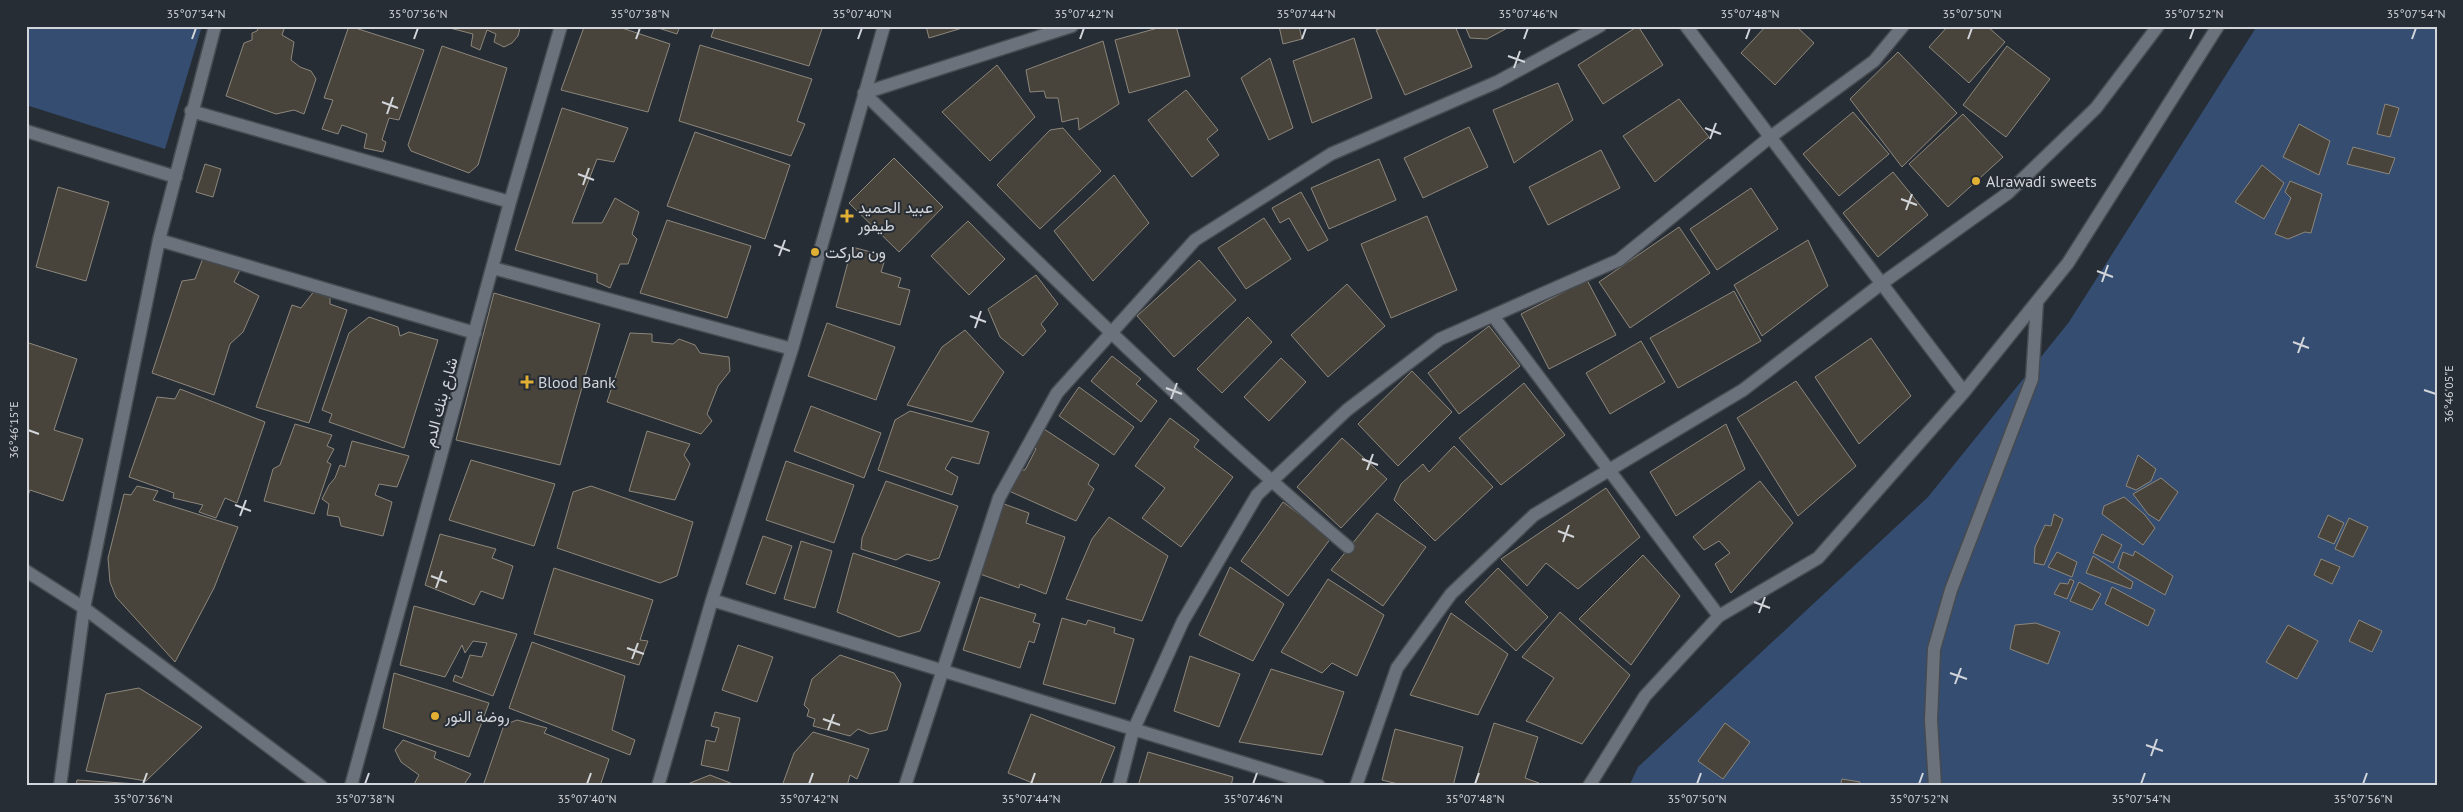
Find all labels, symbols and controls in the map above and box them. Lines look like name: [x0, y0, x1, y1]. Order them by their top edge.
text: 35°07'34"N: [166, 6, 226, 21]
text: 35°07'36"N: [388, 6, 448, 21]
text: 35°07'38"N: [610, 6, 670, 21]
text: 35°07'40"N: [832, 6, 892, 21]
text: 35°07'42"N: [1054, 6, 1114, 21]
text: 35°07'44"N: [1276, 6, 1336, 21]
text: 35°07'46"N: [1498, 6, 1558, 21]
text: 35°07'48"N: [1720, 6, 1780, 21]
text: 35°07'50"N: [1942, 6, 2002, 21]
text: 35°07'52"N: [2164, 6, 2224, 21]
text: 35°07'54"N: [2386, 6, 2446, 21]
place label: Alrawadi sweets: [1986, 171, 2097, 191]
marker: Alrawadi sweets: [1970, 175, 1982, 187]
place label: عبيد الحميد طيفور: [857, 197, 933, 236]
marker: عبيد الحميد طيفور: [840, 209, 854, 223]
place label: ون ماركت: [825, 242, 886, 263]
marker: ون ماركت: [809, 246, 821, 258]
street label: شارع بنك الدم: [418, 355, 463, 449]
text: 36°46'05"E: [2441, 365, 2456, 423]
place label: Blood Bank: [538, 372, 616, 392]
marker: Blood Bank: [520, 375, 534, 389]
text: 36°46'15"E: [6, 401, 21, 459]
place label: روضة النور: [444, 706, 510, 727]
marker: روضة النور: [429, 710, 441, 722]
text: 35°07'36"N: [113, 791, 173, 806]
text: 35°07'38"N: [335, 791, 395, 806]
text: 35°07'40"N: [557, 791, 617, 806]
text: 35°07'42"N: [779, 791, 839, 806]
text: 35°07'44"N: [1001, 791, 1061, 806]
text: 35°07'46"N: [1223, 791, 1283, 806]
text: 35°07'48"N: [1445, 791, 1505, 806]
text: 35°07'50"N: [1667, 791, 1727, 806]
text: 35°07'52"N: [1889, 791, 1949, 806]
text: 35°07'54"N: [2111, 791, 2171, 806]
text: 35°07'56"N: [2333, 791, 2393, 806]

